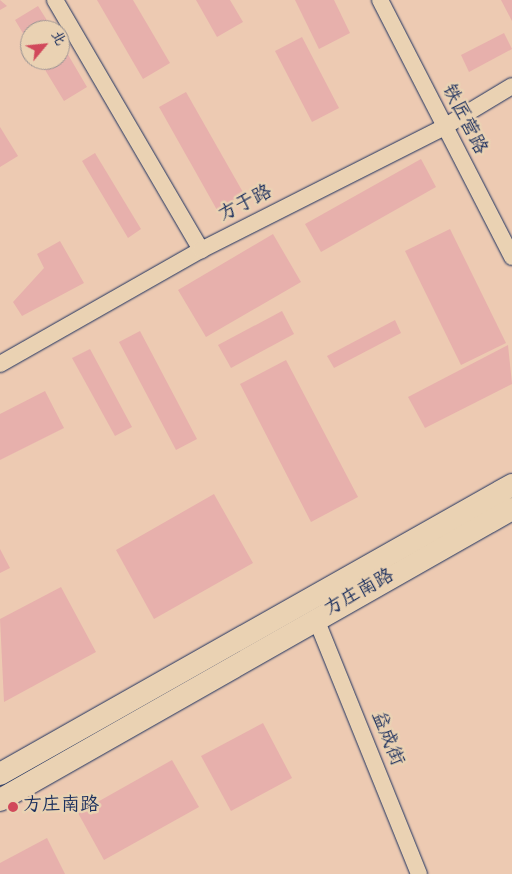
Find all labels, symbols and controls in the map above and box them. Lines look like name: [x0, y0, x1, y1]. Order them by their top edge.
north arrow: [20, 20, 70, 70]
text: 北: [45, 28, 69, 49]
street label: 铁匠营路: [436, 81, 490, 159]
street label: 方于路: [215, 182, 277, 228]
street label: 方庄南路: [321, 566, 399, 622]
street label: 益成街: [365, 708, 407, 770]
place label: 方庄南路: [23, 796, 99, 818]
marker: 方庄南路: [7, 801, 19, 813]

